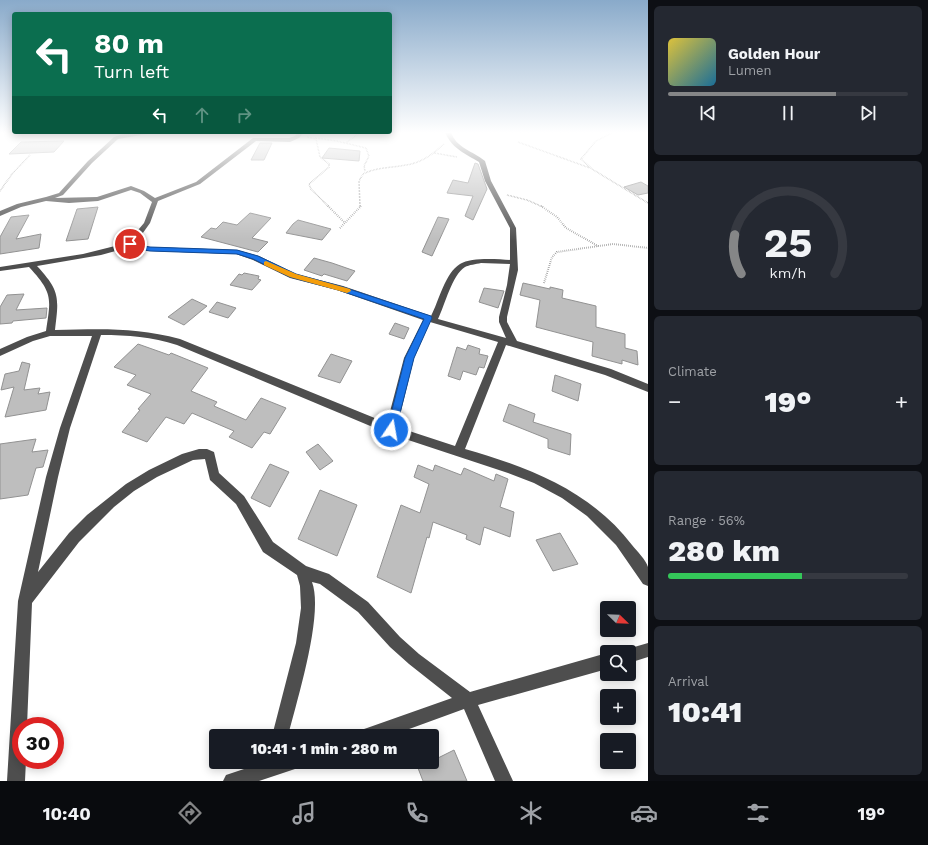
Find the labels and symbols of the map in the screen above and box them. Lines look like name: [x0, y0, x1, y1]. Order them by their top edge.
pin: [113, 227, 147, 261]
position arrow: [370, 409, 412, 451]
north arrow: [600, 601, 636, 637]
speed limit sign: 30: [12, 717, 64, 769]

